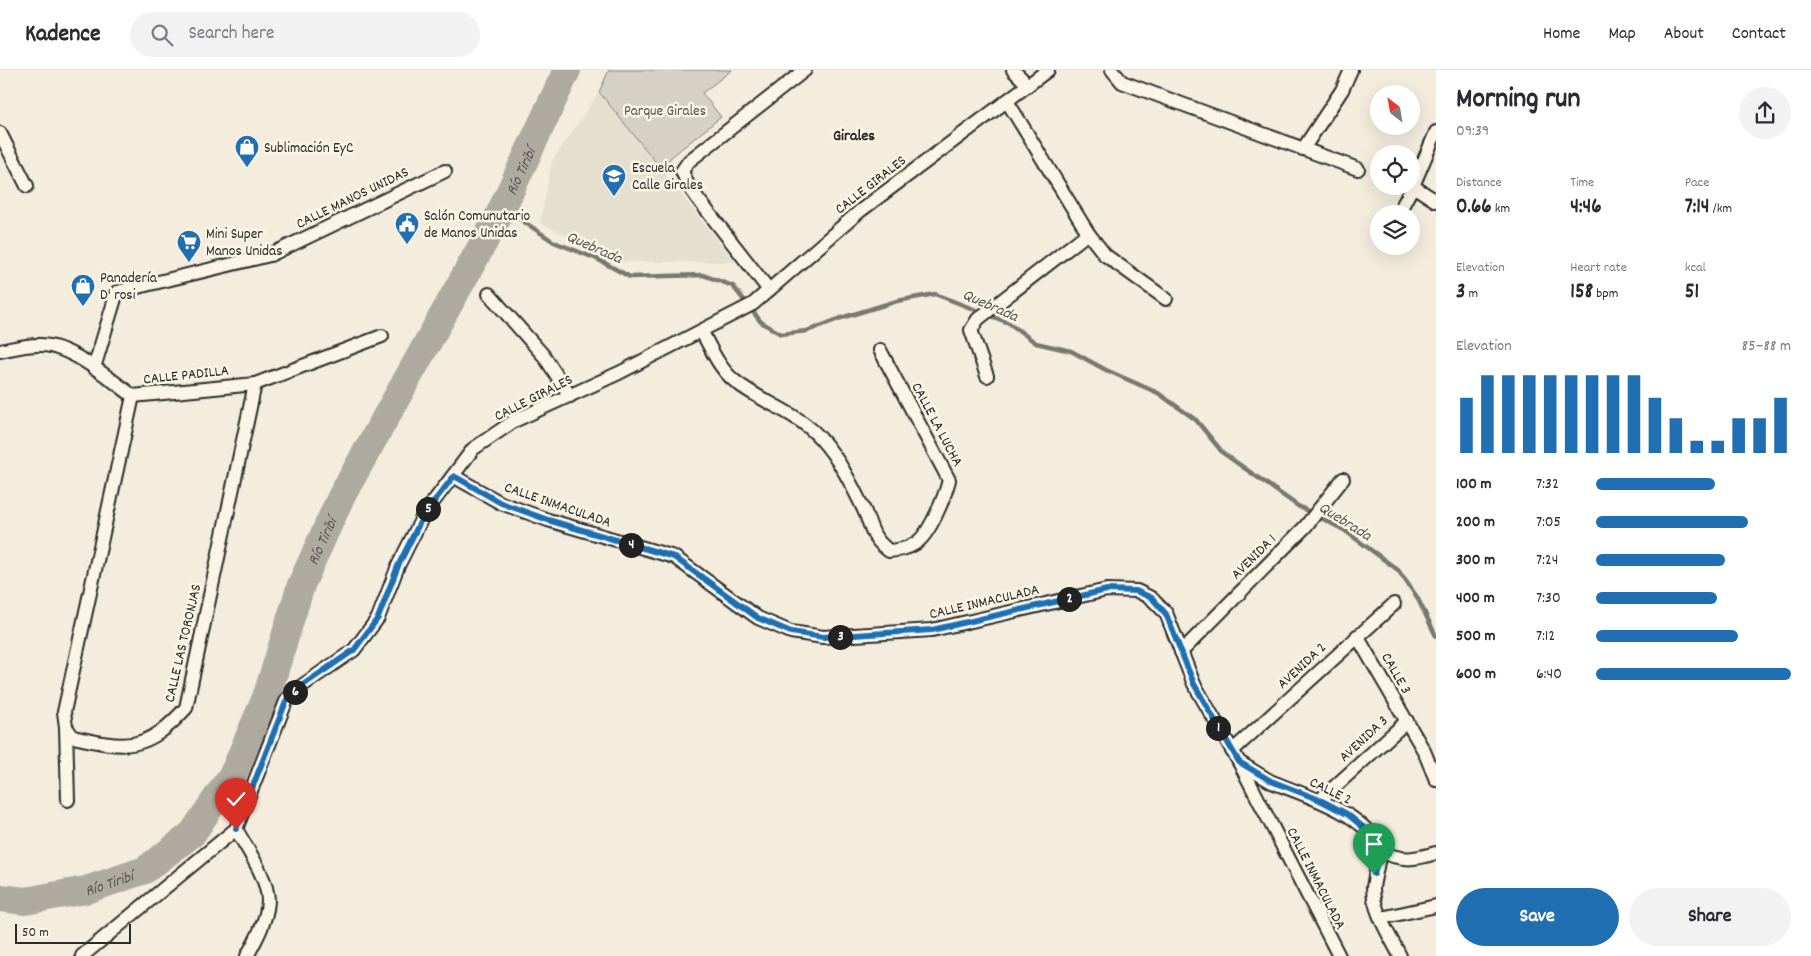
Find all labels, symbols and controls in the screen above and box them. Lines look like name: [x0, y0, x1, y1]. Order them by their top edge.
search box: [130, 12, 480, 57]
text: Kadence: [25, 18, 100, 52]
icon: search: [148, 21, 176, 49]
text: Search here: [188, 21, 274, 48]
text: Home: [1543, 22, 1580, 47]
text: Map: [1608, 22, 1636, 47]
text: About: [1664, 22, 1704, 47]
text: Contact: [1732, 22, 1786, 47]
text: Morning run: [1456, 81, 1580, 121]
north arrow: [1370, 85, 1420, 135]
map controls: [1370, 85, 1420, 255]
button: share: [1739, 87, 1791, 139]
park label: Parque Girales: [624, 101, 706, 123]
text: 09:39: [1456, 120, 1489, 143]
district label: Girales: [833, 125, 875, 148]
shop icon: Sublimación EyC: [234, 134, 260, 168]
place label: Sublimación EyC: [264, 138, 353, 160]
water label: Río Tiribí: [501, 141, 545, 199]
button: locate: [1370, 145, 1420, 195]
street label: CALLE GIRALES: [831, 151, 912, 221]
place label: Escuela Calle Girales: [632, 158, 703, 197]
street label: CALLE MANOS UNIDAS: [293, 162, 413, 236]
school or university icon: Escuela Calle Girales: [601, 163, 627, 197]
text: Distance: [1456, 173, 1502, 193]
text: Time: [1570, 173, 1594, 193]
text: Pace: [1685, 173, 1709, 193]
text: 0.66: [1456, 193, 1492, 223]
text: 4:46: [1570, 193, 1602, 223]
text: 7:14: [1685, 193, 1710, 223]
text: km: [1492, 199, 1510, 219]
text: /km: [1710, 199, 1732, 219]
button: layers: [1370, 205, 1420, 255]
place label: Salón Comunutario de Manos Unidas: [424, 206, 530, 245]
public building icon: Salón Comunutario de Manos Unidas: [394, 211, 420, 245]
place label: Mini Super Manos Unidas: [206, 224, 282, 263]
water label: Quebrada: [563, 226, 627, 271]
supermarket icon: Mini Super Manos Unidas: [176, 229, 202, 263]
text: Elevation: [1456, 258, 1505, 278]
text: Heart rate: [1570, 258, 1627, 278]
text: kcal: [1685, 258, 1706, 278]
place label: Panadería D' rosi: [100, 268, 158, 307]
shop icon: Panadería D' rosi: [70, 273, 96, 307]
text: 3: [1456, 278, 1465, 308]
text: 158: [1570, 278, 1593, 308]
text: 51: [1685, 278, 1699, 308]
water label: Quebrada: [959, 284, 1023, 329]
text: m: [1465, 284, 1478, 304]
text: bpm: [1593, 284, 1618, 304]
text: Elevation: [1456, 335, 1512, 358]
text: 85–88 m: [1742, 335, 1791, 358]
street label: CALLE PADILLA: [142, 361, 230, 391]
street label: CALLE GIRALES: [491, 370, 577, 428]
street label: CALLE LA LUCHA: [905, 379, 968, 471]
text: 100 m: [1456, 473, 1492, 496]
text: 7:32: [1536, 473, 1559, 496]
street label: CALLE INMACULADA: [501, 477, 614, 535]
pin: 5: [416, 496, 440, 522]
water label: Quebrada: [1314, 497, 1377, 548]
text: 5: [425, 499, 432, 519]
water label: Río Tiribí: [303, 511, 346, 569]
text: 200 m: [1456, 511, 1495, 534]
text: 7:05: [1536, 511, 1561, 534]
street label: AVENIDA 1: [1227, 530, 1282, 585]
pin: 4: [618, 532, 644, 558]
text: 4: [629, 535, 634, 555]
text: 300 m: [1456, 549, 1495, 572]
text: 7:24: [1536, 549, 1558, 572]
street label: CALLE INMACULADA: [927, 580, 1042, 626]
street label: CALLE LAS TORONJAS: [160, 582, 208, 705]
pin: 2: [1056, 586, 1082, 612]
text: 400 m: [1456, 587, 1495, 610]
text: 7:30: [1536, 587, 1561, 610]
text: 2: [1066, 589, 1073, 609]
pin: 3: [828, 624, 852, 650]
text: 500 m: [1456, 625, 1496, 648]
text: 7:12: [1536, 625, 1555, 648]
text: 3: [837, 627, 844, 647]
street label: AVENIDA 2: [1273, 638, 1332, 695]
street label: CALLE 3: [1375, 649, 1416, 699]
text: 600 m: [1456, 663, 1496, 686]
text: 6:40: [1536, 663, 1562, 686]
pin: 6: [282, 680, 308, 704]
text: 6: [292, 682, 299, 702]
street label: AVENIDA 3: [1335, 711, 1394, 768]
pin: 1: [1206, 716, 1230, 740]
text: 1: [1217, 718, 1220, 738]
street label: CALLE 2: [1305, 772, 1355, 811]
pin: [215, 778, 257, 829]
icon: check: [222, 785, 250, 813]
pin: [1353, 823, 1395, 874]
street label: CALLE INMACULADA: [1280, 824, 1350, 934]
icon: arrive: [1360, 830, 1388, 858]
water label: Río Tiribí: [82, 865, 140, 904]
button: Save: [1456, 888, 1619, 946]
button: Share: [1629, 888, 1791, 946]
scale bar: [15, 921, 131, 944]
text: 50 m: [22, 923, 49, 943]

